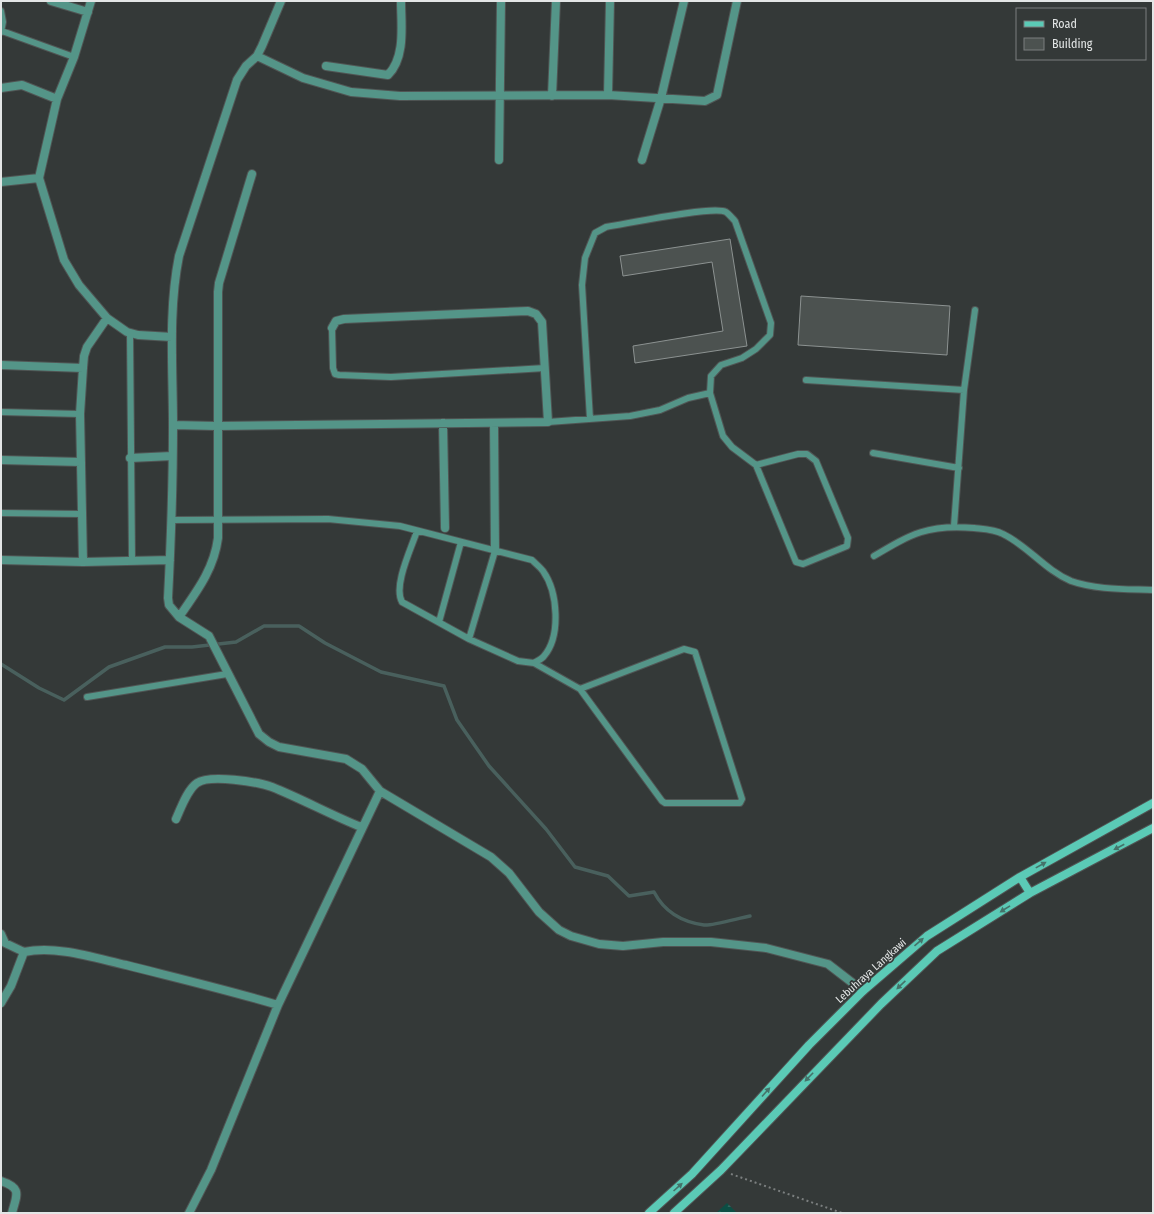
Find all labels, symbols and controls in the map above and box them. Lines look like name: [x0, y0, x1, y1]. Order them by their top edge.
legend: [1016, 8, 1146, 60]
text: Road: [1052, 17, 1077, 31]
text: Building: [1052, 37, 1093, 51]
one-way arrow: [1113, 843, 1125, 850]
one-way arrow: [1035, 862, 1047, 869]
one-way arrow: [1000, 905, 1010, 913]
street label: Lebuhraya Langkawi: [833, 936, 909, 1006]
one-way arrow: [914, 938, 925, 947]
one-way arrow: [895, 981, 906, 990]
one-way arrow: [805, 1073, 814, 1082]
one-way arrow: [762, 1087, 771, 1097]
one-way arrow: [673, 1182, 683, 1192]

